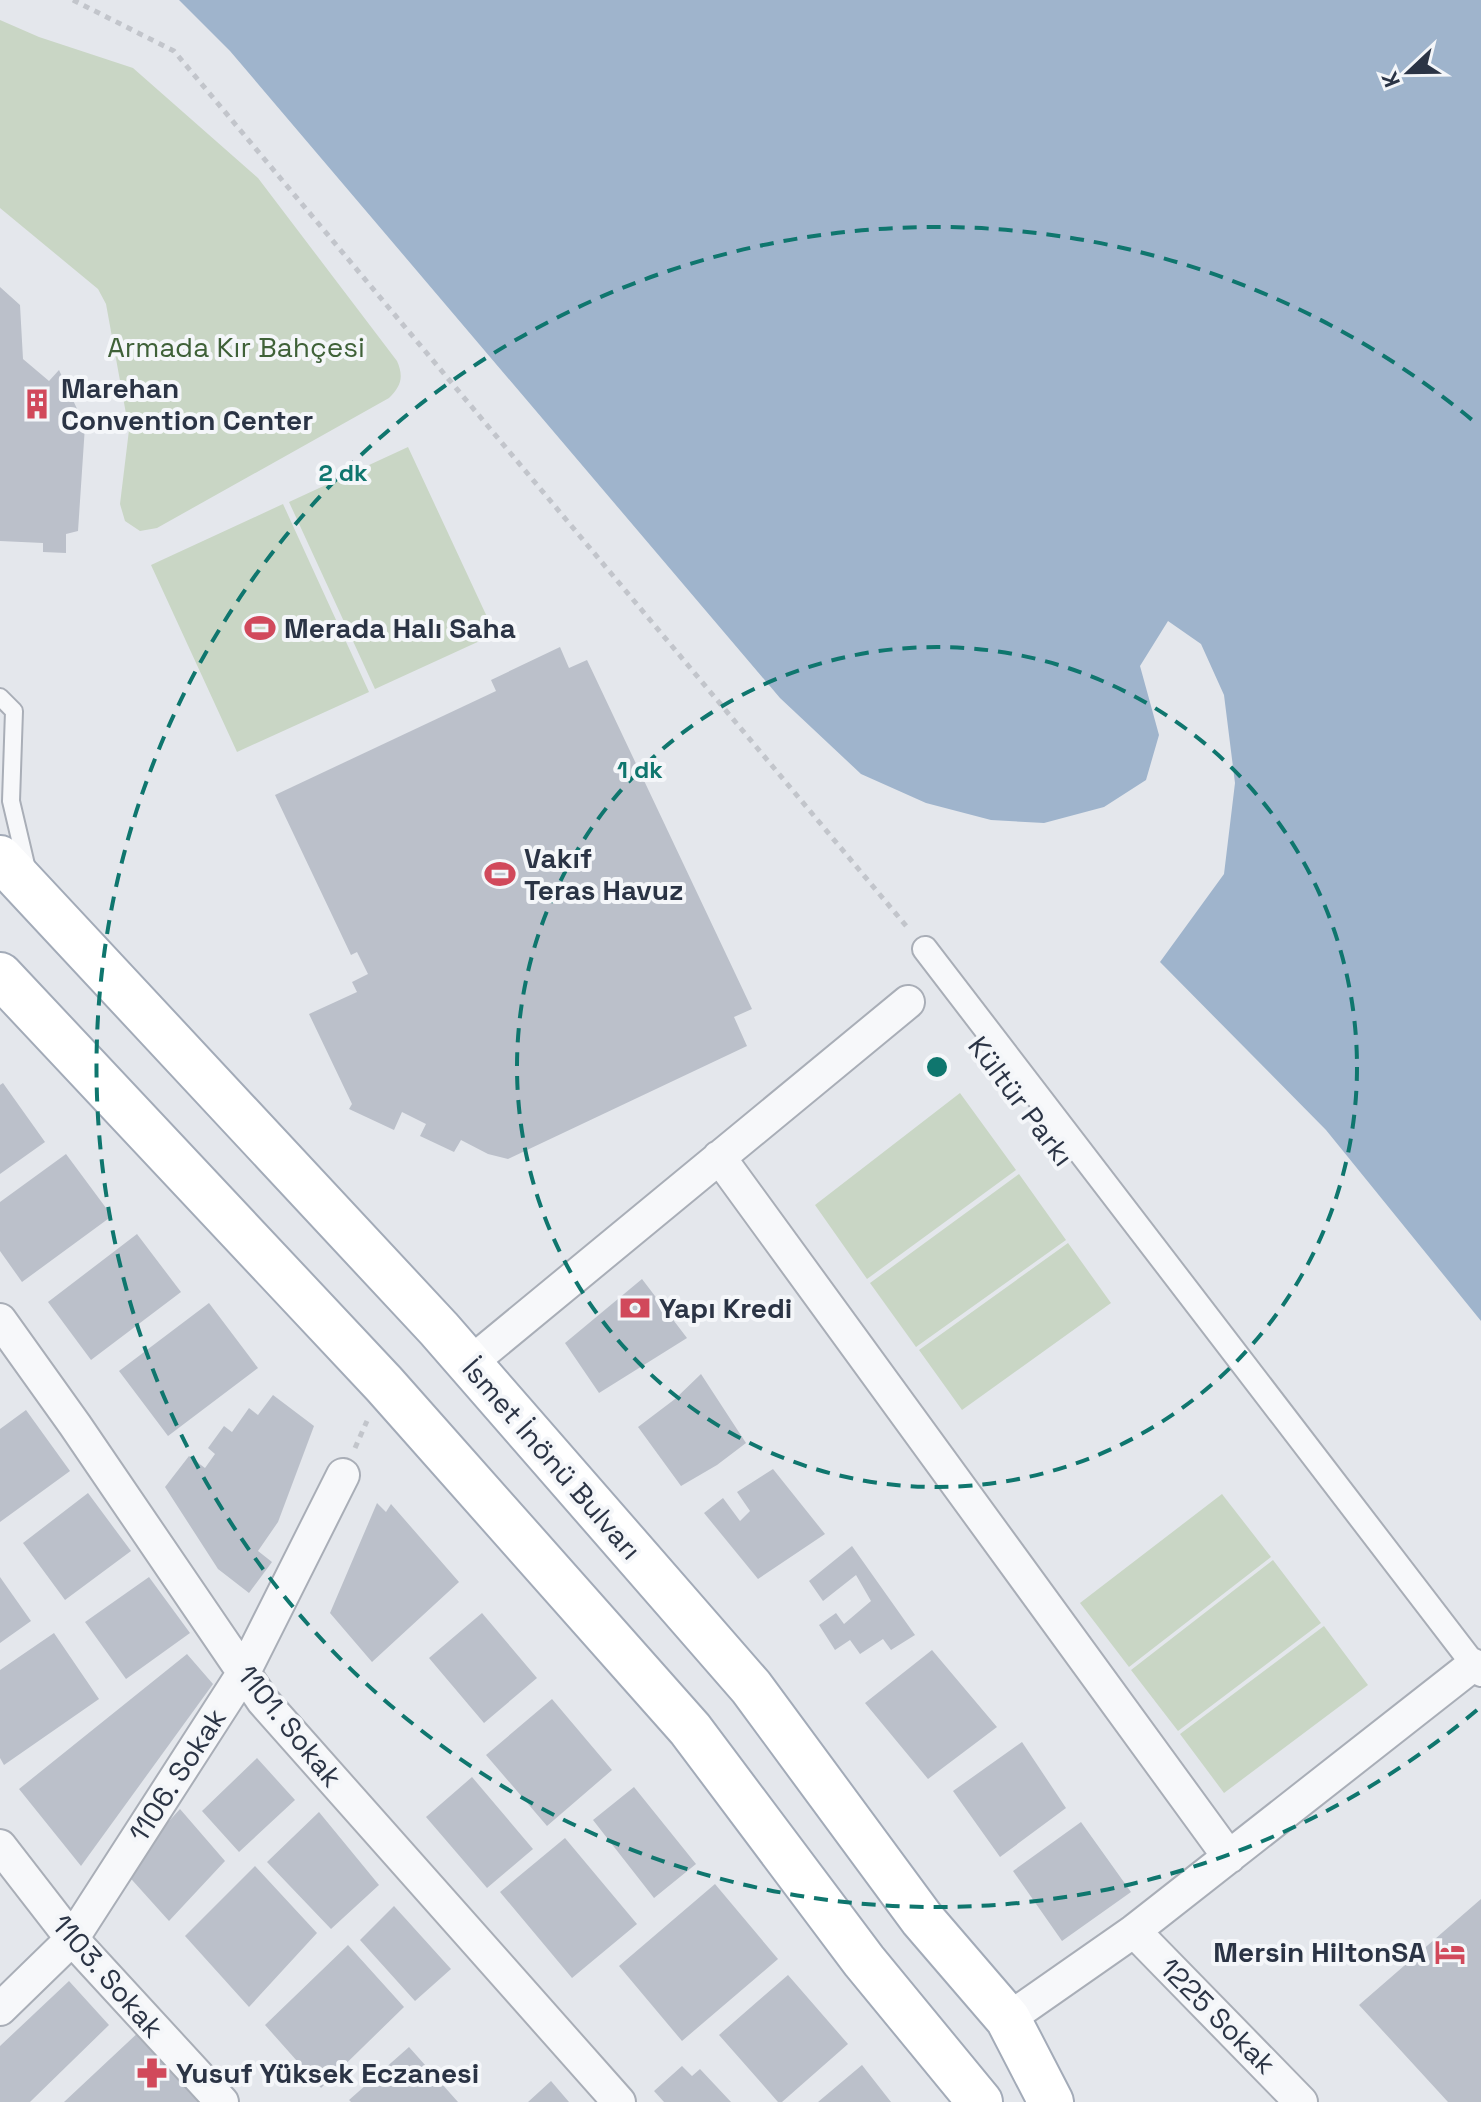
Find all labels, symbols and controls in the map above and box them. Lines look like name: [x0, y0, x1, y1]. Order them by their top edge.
north arrow: [1369, 32, 1449, 112]
text: K: [1375, 68, 1406, 91]
park label: Armada Kır Bahçesi: [107, 329, 365, 365]
place label: Marehan Convention Center: [61, 370, 313, 438]
building icon: Marehan Convention Center: [20, 387, 54, 421]
text: 2 dk: [318, 457, 368, 488]
place label: Merada Halı Saha: [284, 610, 516, 646]
sports icon: Merada Halı Saha: [243, 611, 277, 645]
text: 1 dk: [617, 754, 663, 785]
place label: Vakıf Teras Havuz: [524, 840, 683, 908]
sports icon: Vakıf Teras Havuz: [483, 857, 517, 891]
street label: Kültür Parkı: [960, 1029, 1082, 1173]
centre of rings: [923, 1053, 951, 1081]
place label: Yapı Kredi: [659, 1290, 792, 1326]
bank icon: Yapı Kredi: [618, 1291, 652, 1325]
street label: İsmet İnönü Bulvarı: [455, 1351, 649, 1567]
street label: 1101. Sokak: [230, 1658, 350, 1794]
street label: 1106. Sokak: [120, 1701, 234, 1849]
street label: 1103. Sokak: [45, 1907, 171, 2045]
place label: Mersin HiltonSA: [1213, 1934, 1426, 1970]
hotel icon: Mersin HiltonSA: [1433, 1935, 1467, 1969]
street label: 1225 Sokak: [1152, 1950, 1284, 2082]
place label: Yusuf Yüksek Eczanesi: [176, 2055, 479, 2091]
pharmacy icon: Yusuf Yüksek Eczanesi: [135, 2056, 169, 2090]

